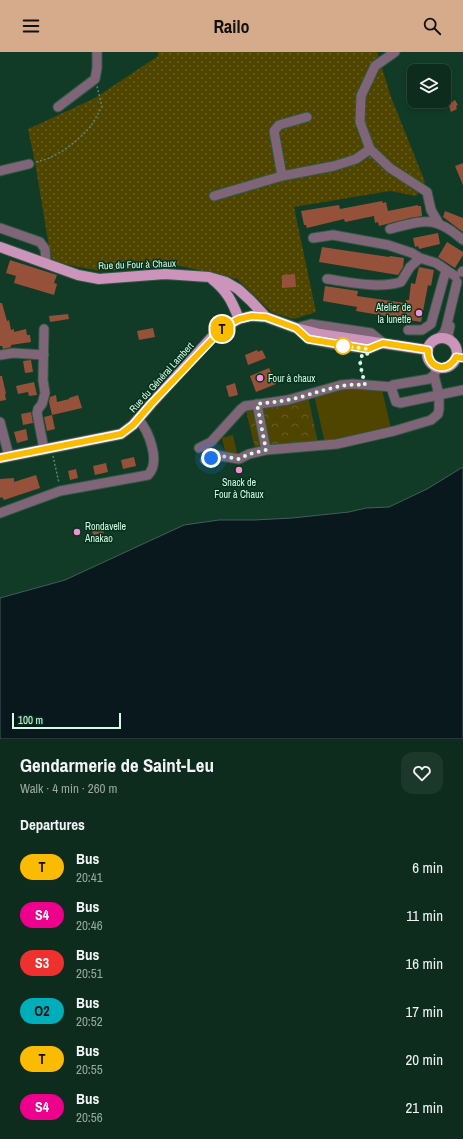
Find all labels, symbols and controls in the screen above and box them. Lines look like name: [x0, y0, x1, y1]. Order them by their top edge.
text: Railo: [213, 14, 250, 39]
icon: menu: [20, 15, 42, 37]
icon: search: [421, 15, 443, 37]
map controls: [407, 64, 451, 108]
button: layers: [407, 64, 451, 108]
street label: Rue du Four à Chaux: [98, 257, 177, 272]
place label: Atelier de la lunette: [375, 301, 411, 326]
marker: Atelier de la lunette: [414, 308, 424, 318]
line badge: T: [209, 316, 235, 342]
text: T: [218, 320, 226, 338]
unlabelled marker: [334, 337, 352, 355]
street label: Rue du Général Lambert: [126, 339, 197, 415]
place label: Four à chaux: [268, 372, 316, 385]
marker: Four à chaux: [255, 373, 265, 383]
your location: [201, 448, 221, 468]
marker: Snack de Four à Chaux: [234, 465, 244, 475]
place label: Snack de Four à Chaux: [214, 476, 265, 501]
place label: Rondavelle Anakao: [84, 520, 126, 545]
marker: Rondavelle Anakao: [72, 527, 82, 537]
scale bar: [12, 711, 121, 730]
text: 100 m: [18, 713, 43, 727]
text: Gendarmerie de Saint-Leu: [20, 752, 214, 778]
button: heart: [401, 752, 443, 794]
text: Walk · 4 min · 260 m: [20, 780, 117, 797]
text: Departures: [20, 814, 85, 835]
text: Bus: [76, 848, 99, 869]
text: 6 min: [412, 857, 443, 878]
text: T: [38, 858, 46, 876]
text: 20:41: [76, 869, 103, 886]
text: Bus: [76, 896, 99, 917]
text: 11 min: [406, 905, 443, 926]
text: S4: [35, 906, 49, 924]
text: 20:46: [76, 917, 103, 934]
text: Bus: [76, 944, 99, 965]
text: 16 min: [405, 953, 443, 974]
text: S3: [35, 954, 49, 972]
text: 20:51: [76, 965, 103, 982]
text: Bus: [76, 992, 99, 1013]
text: 17 min: [405, 1001, 443, 1022]
text: O2: [34, 1002, 50, 1020]
text: 20:52: [76, 1013, 103, 1030]
text: Bus: [76, 1040, 99, 1061]
text: 20 min: [405, 1049, 443, 1070]
text: T: [38, 1050, 46, 1068]
text: 20:55: [76, 1061, 103, 1078]
text: Bus: [76, 1088, 99, 1109]
text: 21 min: [405, 1097, 443, 1118]
text: S4: [35, 1098, 49, 1116]
text: 20:56: [76, 1109, 103, 1126]

